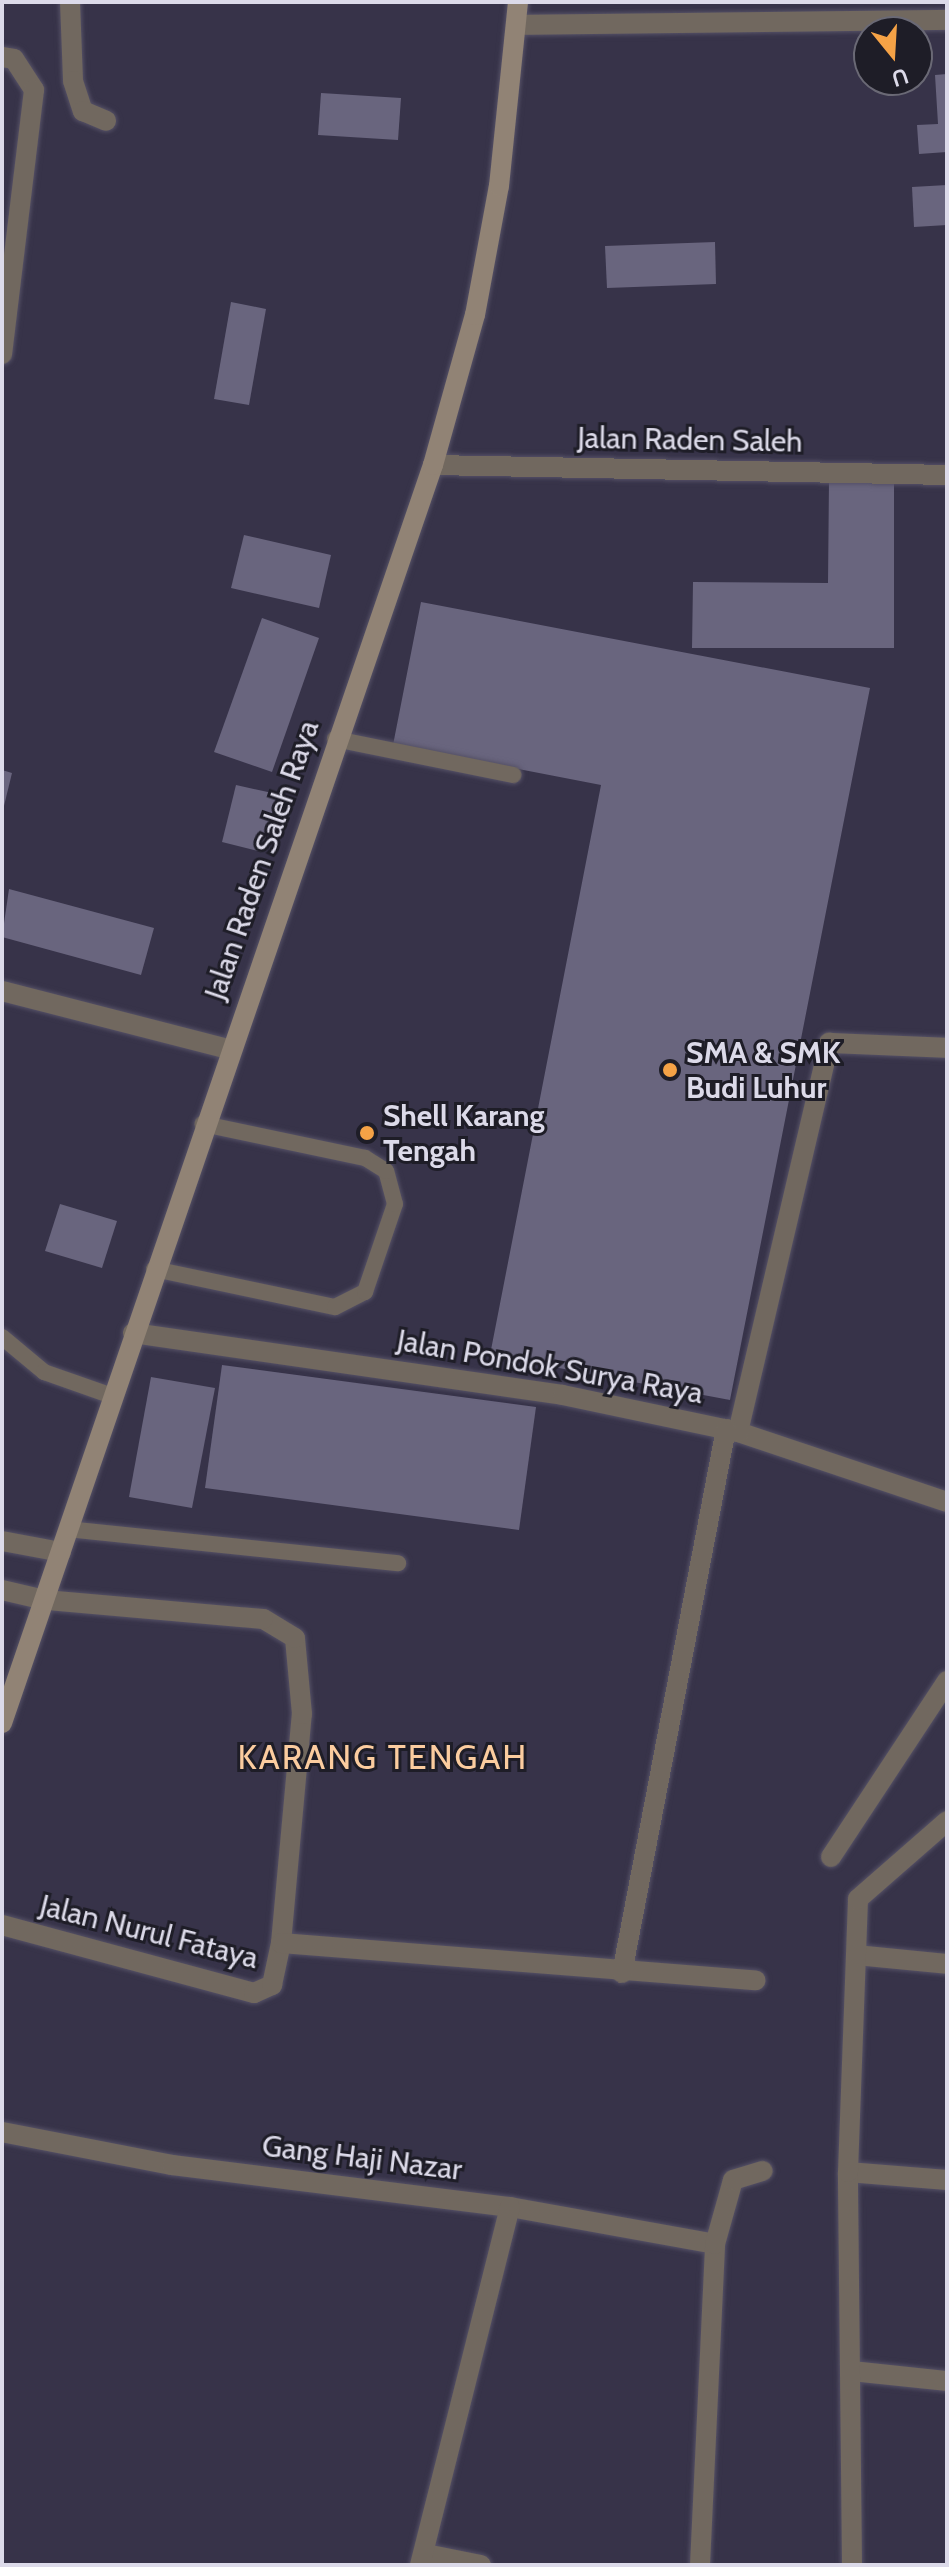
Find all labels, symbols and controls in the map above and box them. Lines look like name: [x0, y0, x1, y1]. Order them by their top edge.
north arrow: [853, 16, 933, 96]
text: U: [888, 62, 912, 93]
street label: Jalan Raden Saleh: [577, 420, 803, 460]
street label: Jalan Raden Saleh Raya: [197, 716, 327, 1004]
place label: SMA & SMK Budi Luhur: [686, 1035, 840, 1106]
marker: SMA & SMK Budi Luhur: [661, 1061, 679, 1079]
place label: Shell Karang Tengah: [383, 1098, 545, 1168]
marker: Shell Karang Tengah: [358, 1124, 376, 1142]
street label: Jalan Pondok Surya Raya: [394, 1322, 706, 1412]
district label: KARANG TENGAH: [238, 1738, 528, 1778]
street label: Jalan Nurul Fataya: [36, 1887, 262, 1977]
street label: Gang Haji Nazar: [260, 2128, 464, 2188]

